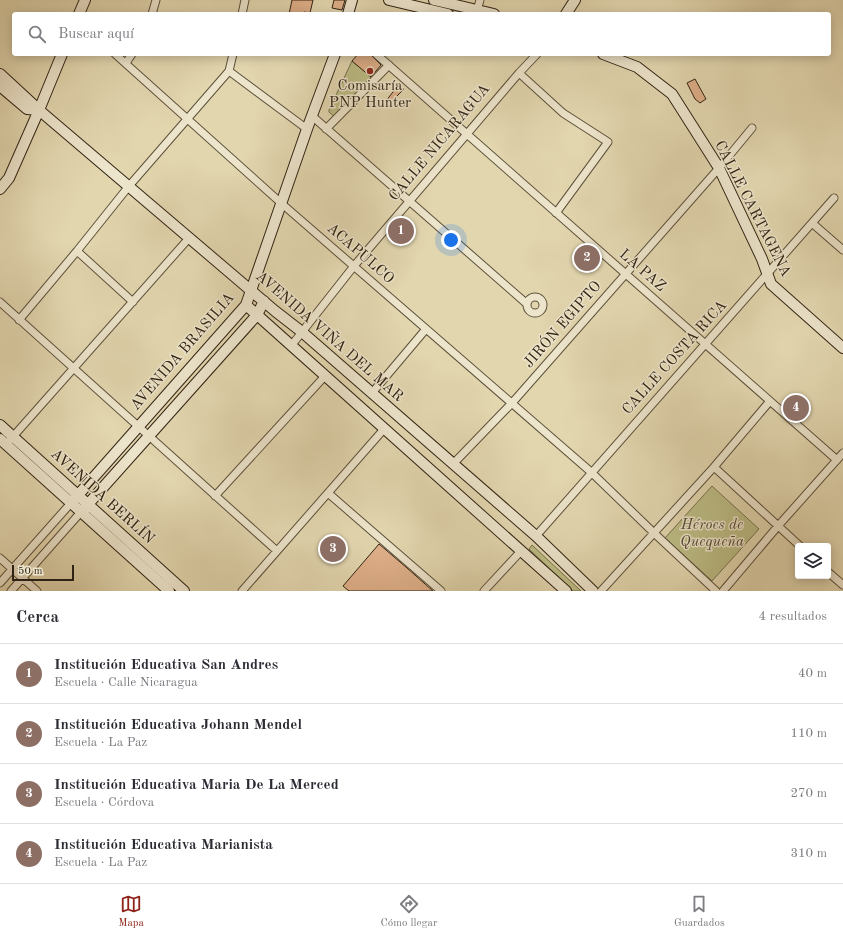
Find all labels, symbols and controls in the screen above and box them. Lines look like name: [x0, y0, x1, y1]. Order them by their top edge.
search box: [12, 12, 831, 56]
icon: search: [26, 23, 48, 45]
text: Buscar aquí: [58, 27, 134, 42]
marker: Comisaría PNP Hunter: [365, 66, 375, 76]
place label: Comisaría PNP Hunter: [329, 79, 411, 111]
street label: CALLE NICARAGUA: [387, 81, 494, 204]
street label: CALLE CARTAGENA: [711, 138, 793, 280]
pin: 1: [388, 216, 414, 246]
street label: ACAPULCO: [324, 221, 396, 287]
your location: [441, 230, 461, 250]
pin: 2: [574, 243, 600, 273]
street label: LA PAZ: [616, 247, 668, 295]
street label: AVENIDA VIÑA DEL MAR: [252, 267, 408, 405]
street label: JIRÓN EGIPTO: [518, 276, 605, 371]
street label: AVENIDA BRASILIA: [128, 290, 238, 414]
street label: CALLE COSTA RICA: [620, 298, 730, 418]
pin: 4: [783, 393, 809, 423]
street label: AVENIDA BERLÍN: [47, 444, 159, 548]
park label: Héroes de Quequeña: [680, 518, 744, 550]
pin: 3: [320, 534, 346, 564]
map controls: [795, 543, 831, 579]
button: layers: [795, 543, 831, 579]
scale bar: [12, 563, 74, 582]
text: 50 m: [18, 566, 43, 577]
text: Cerca: [16, 609, 59, 626]
text: 4 resultados: [759, 610, 827, 623]
text: Institución Educativa San Andres: [54, 658, 278, 673]
text: 1: [25, 667, 33, 680]
text: 40 m: [798, 667, 827, 680]
text: Escuela · Calle Nicaragua: [54, 676, 198, 689]
text: Institución Educativa Johann Mendel: [54, 718, 302, 733]
text: 2: [25, 727, 33, 740]
text: 110 m: [790, 727, 827, 740]
text: Escuela · La Paz: [54, 736, 147, 749]
text: Institución Educativa Maria De La Merced: [54, 778, 339, 793]
text: 3: [25, 787, 33, 800]
text: 270 m: [790, 787, 827, 800]
text: Escuela · Córdova: [54, 796, 154, 809]
text: Institución Educativa Marianista: [54, 838, 273, 853]
text: 4: [25, 847, 33, 860]
text: 310 m: [790, 847, 827, 860]
text: Escuela · La Paz: [54, 856, 147, 869]
tab: Mapa: [118, 893, 144, 931]
tab: Cómo llegar: [380, 893, 437, 931]
tab: Guardados: [674, 893, 725, 931]

